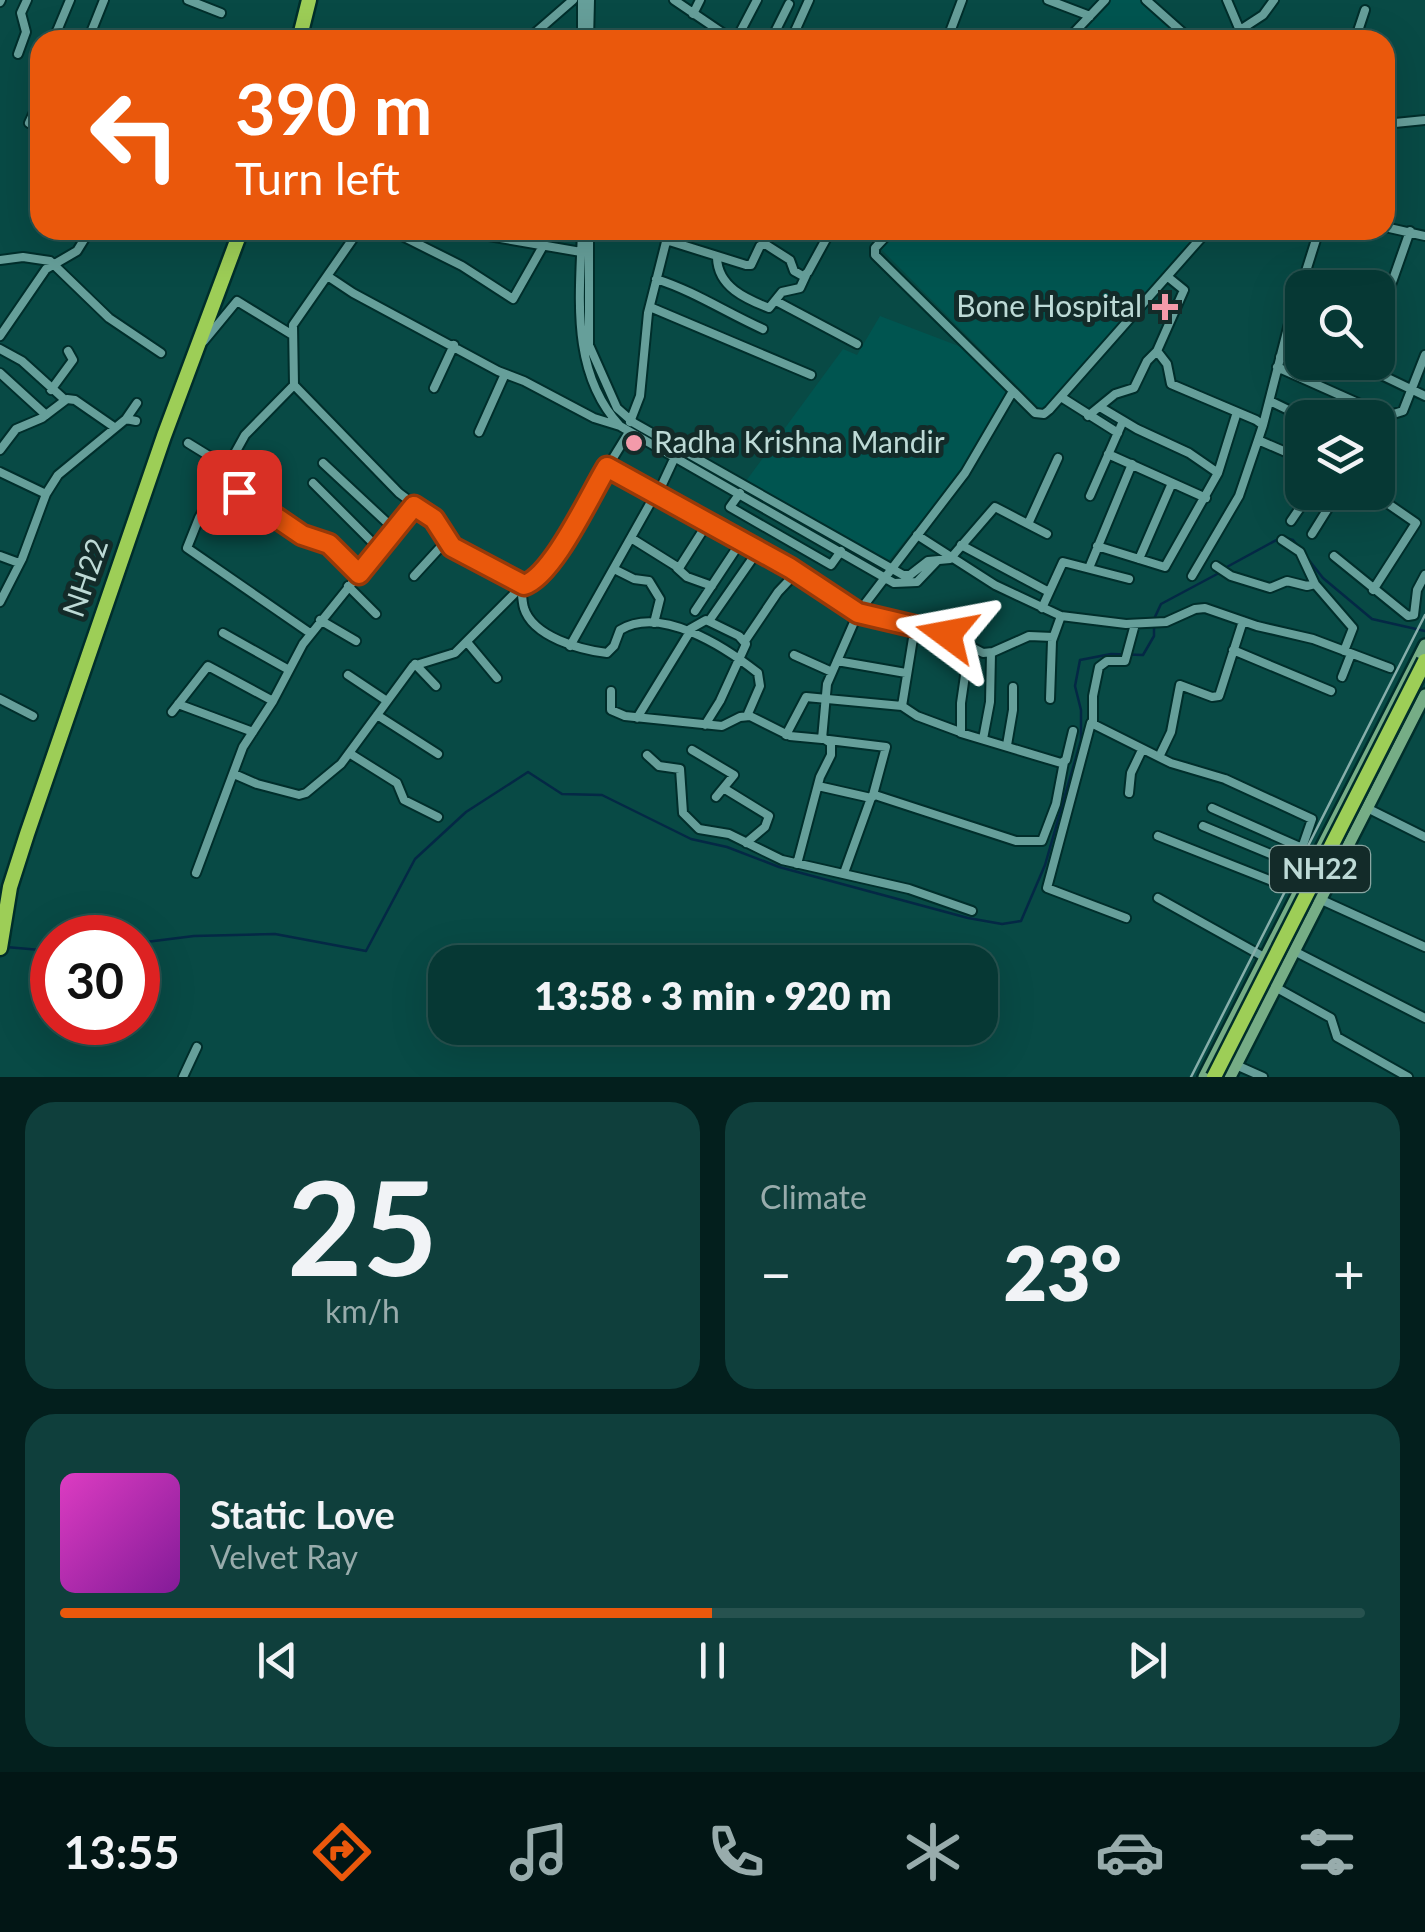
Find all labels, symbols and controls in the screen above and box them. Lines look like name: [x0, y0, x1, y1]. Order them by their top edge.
text: 390 m: [235, 66, 432, 150]
icon: left: [70, 70, 200, 200]
text: Turn left: [235, 151, 400, 205]
map controls: [1285, 270, 1395, 510]
button: search: [1285, 270, 1395, 380]
place label: Bone Hospital: [956, 287, 1142, 323]
marker: Bone Hospital: [1152, 294, 1178, 320]
button: layers: [1285, 400, 1395, 510]
place label: Radha Krishna Mandir: [654, 423, 945, 459]
marker: Radha Krishna Mandir: [623, 432, 645, 454]
pin: [197, 450, 282, 535]
icon: arrive: [212, 465, 267, 520]
street label: NH22: [54, 533, 114, 621]
position arrow: [895, 582, 999, 686]
road number: NH22: [1270, 846, 1370, 892]
speed limit sign: 30: [30, 915, 160, 1045]
text: 13:58 · 3 min · 920 m: [534, 972, 892, 1018]
text: 25: [287, 1148, 438, 1304]
text: Climate: [760, 1177, 867, 1216]
text: 23°: [1003, 1227, 1122, 1317]
text: −: [760, 1240, 792, 1306]
text: +: [1333, 1240, 1365, 1306]
text: km/h: [325, 1291, 400, 1330]
text: Static Love: [210, 1491, 395, 1537]
text: Velvet Ray: [210, 1537, 358, 1576]
icon: previous: [250, 1633, 305, 1688]
icon: pause: [685, 1633, 740, 1688]
icon: next: [1120, 1633, 1175, 1688]
icon: directions: [307, 1817, 377, 1887]
icon: music: [504, 1817, 574, 1887]
icon: phone: [701, 1817, 771, 1887]
icon: climate: [898, 1817, 968, 1887]
icon: car: [1095, 1817, 1165, 1887]
icon: filters: [1292, 1817, 1362, 1887]
text: 13:55: [64, 1825, 180, 1879]

